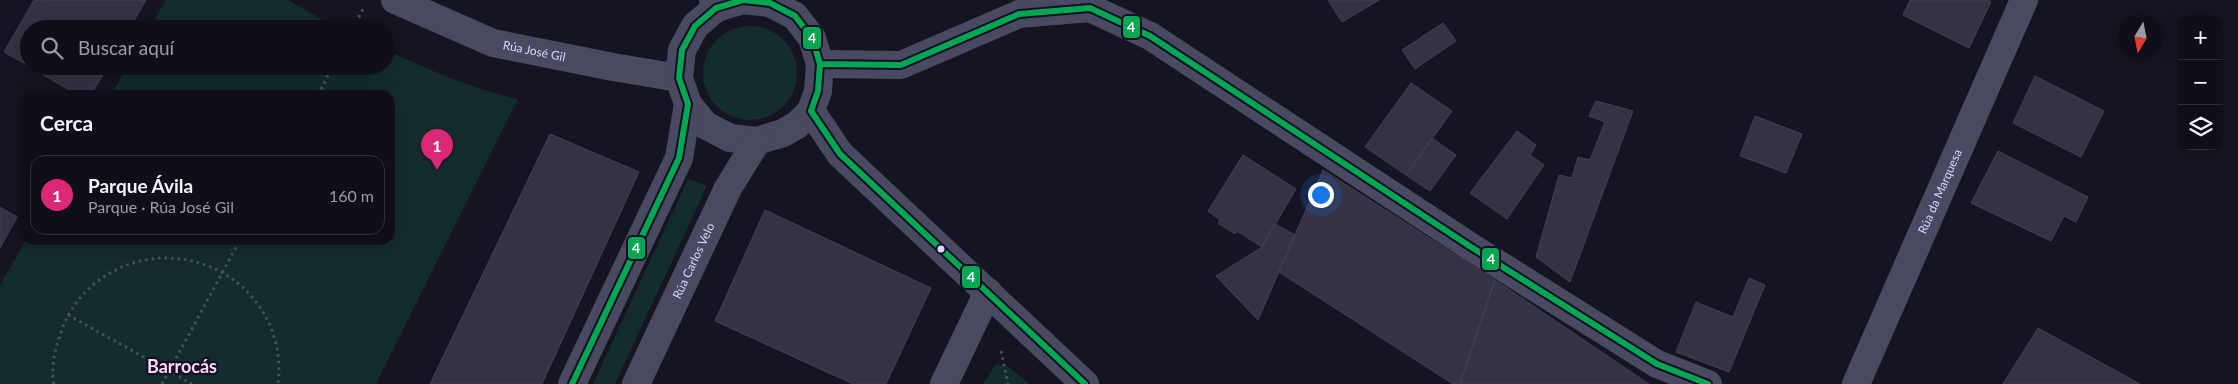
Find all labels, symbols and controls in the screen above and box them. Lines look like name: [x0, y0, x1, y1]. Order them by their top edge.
line badge: 4: [1122, 15, 1141, 39]
north arrow: [2118, 15, 2163, 60]
map controls: [2178, 15, 2223, 150]
button: +: [2178, 15, 2223, 60]
text: 4: [1127, 18, 1135, 35]
search box: [20, 20, 395, 75]
line badge: 4: [802, 26, 822, 50]
text: 4: [808, 29, 816, 46]
icon: search: [38, 34, 66, 62]
text: Buscar aquí: [78, 36, 174, 59]
street label: Rúa José Gil: [502, 37, 567, 64]
button: −: [2178, 60, 2223, 105]
button: layers: [2178, 105, 2223, 150]
text: Cerca: [40, 110, 93, 135]
pin: 1: [421, 129, 453, 170]
street label: Rúa da Marquesa: [1915, 147, 1965, 236]
text: Parque Ávila: [88, 174, 193, 197]
your location: [1308, 182, 1334, 208]
text: 1: [52, 186, 62, 205]
text: 160 m: [329, 186, 374, 205]
text: Parque · Rúa José Gil: [88, 197, 234, 216]
street label: Rúa Carlos Velo: [669, 220, 718, 301]
line badge: 4: [627, 236, 646, 260]
text: 4: [632, 239, 640, 256]
unlabelled marker: [936, 244, 946, 254]
line badge: 4: [1481, 247, 1500, 271]
text: 4: [1487, 250, 1495, 267]
line badge: 4: [961, 265, 981, 289]
text: 4: [967, 268, 975, 285]
district label: Barrocás: [147, 355, 217, 377]

